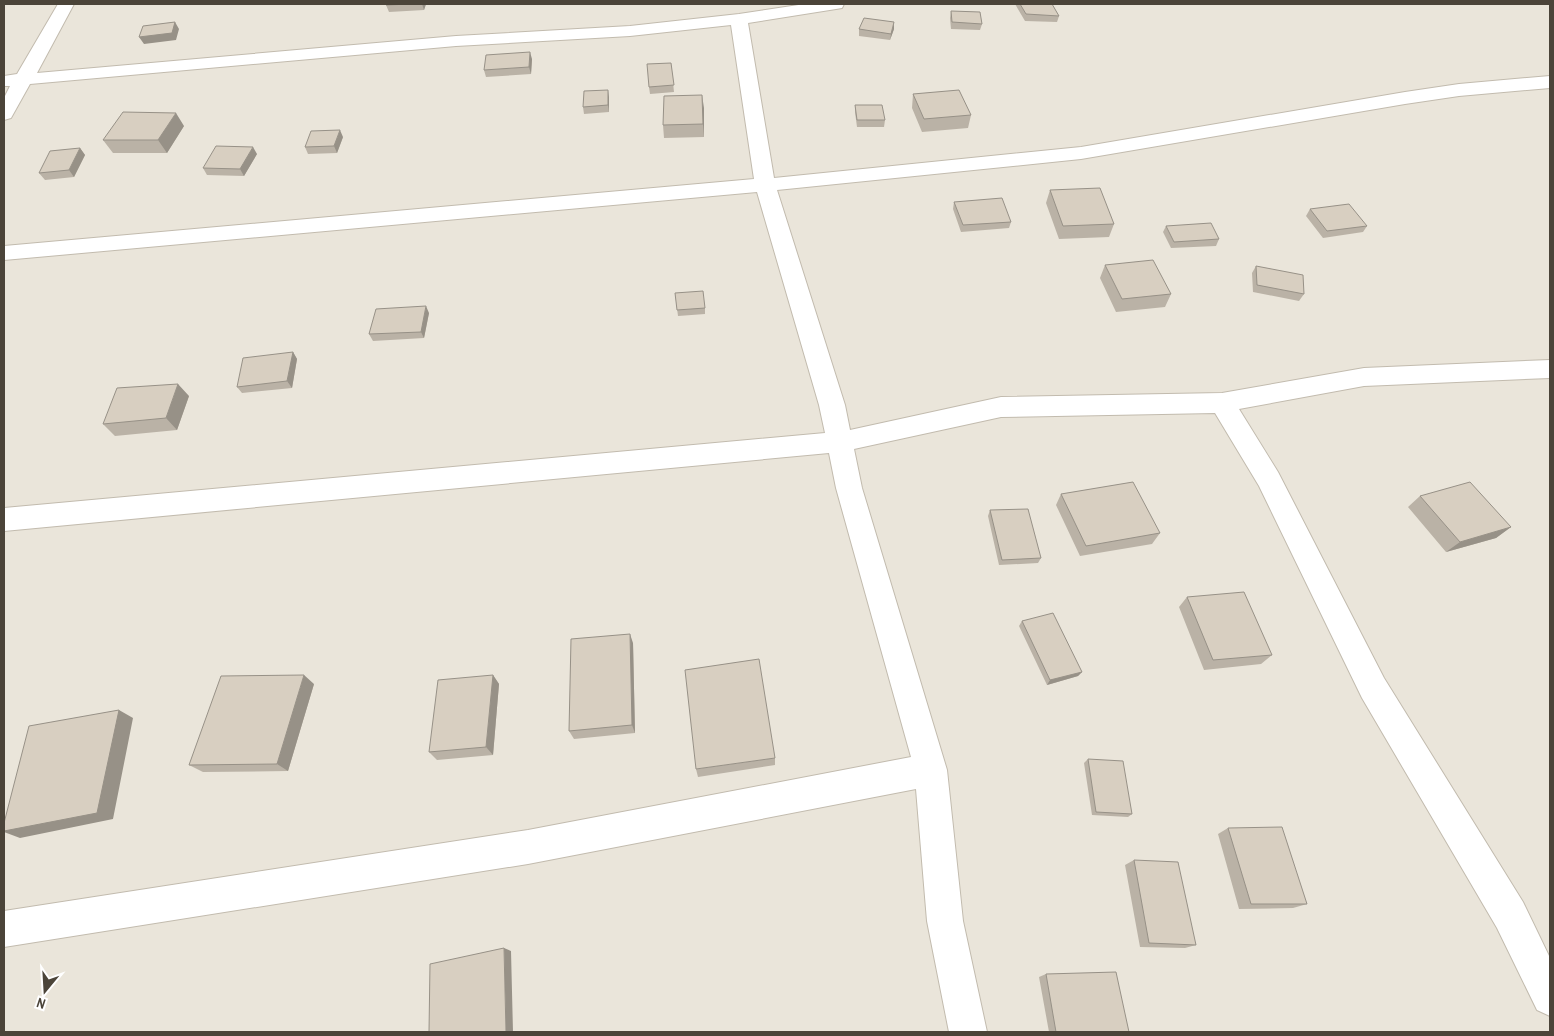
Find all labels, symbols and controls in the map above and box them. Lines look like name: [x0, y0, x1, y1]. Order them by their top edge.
north arrow: [20, 966, 70, 1016]
text: N: [34, 994, 48, 1013]

